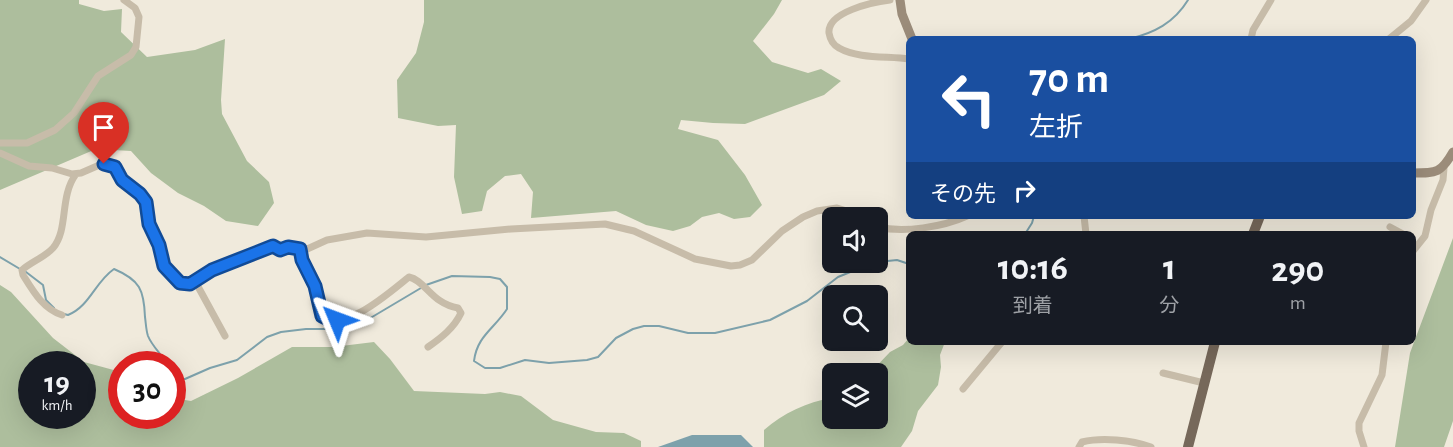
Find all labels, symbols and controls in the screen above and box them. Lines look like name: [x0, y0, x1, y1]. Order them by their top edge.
text: 70 m: [1029, 58, 1109, 100]
icon: left: [930, 60, 1008, 138]
pin: [78, 102, 129, 164]
icon: arrive: [87, 111, 120, 144]
text: 左折: [1029, 114, 1083, 141]
icon: right: [1008, 174, 1041, 207]
text: その先: [930, 183, 996, 205]
map controls: [822, 207, 888, 429]
button: sound: [822, 207, 888, 273]
text: 10:16: [998, 250, 1068, 286]
text: 1: [1163, 250, 1176, 286]
text: 290: [1271, 252, 1324, 288]
button: search: [822, 285, 888, 351]
position arrow: [305, 288, 369, 352]
text: m: [1290, 293, 1306, 313]
text: 到着: [1013, 296, 1053, 316]
text: 分: [1160, 296, 1180, 316]
speed limit sign: 30: [108, 351, 186, 429]
button: layers: [822, 363, 888, 429]
text: 19: [44, 368, 70, 398]
text: km/h: [42, 398, 72, 413]

